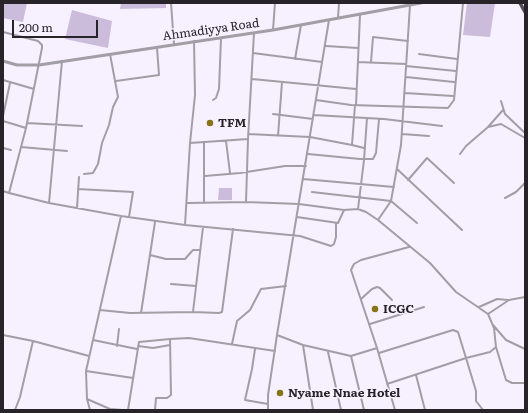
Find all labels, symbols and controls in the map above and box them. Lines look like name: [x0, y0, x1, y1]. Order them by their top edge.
scale bar: [14, 12, 100, 38]
street label: Ahmadiyya Road: [162, 16, 260, 44]
text: 200 m: [19, 18, 53, 36]
place label: TFM: [218, 116, 246, 130]
marker: TFM: [205, 118, 215, 128]
place label: ICGC: [383, 302, 414, 316]
marker: ICGC: [370, 304, 380, 314]
place label: Nyame Nnae Hotel: [288, 386, 400, 400]
marker: Nyame Nnae Hotel: [275, 388, 285, 398]

